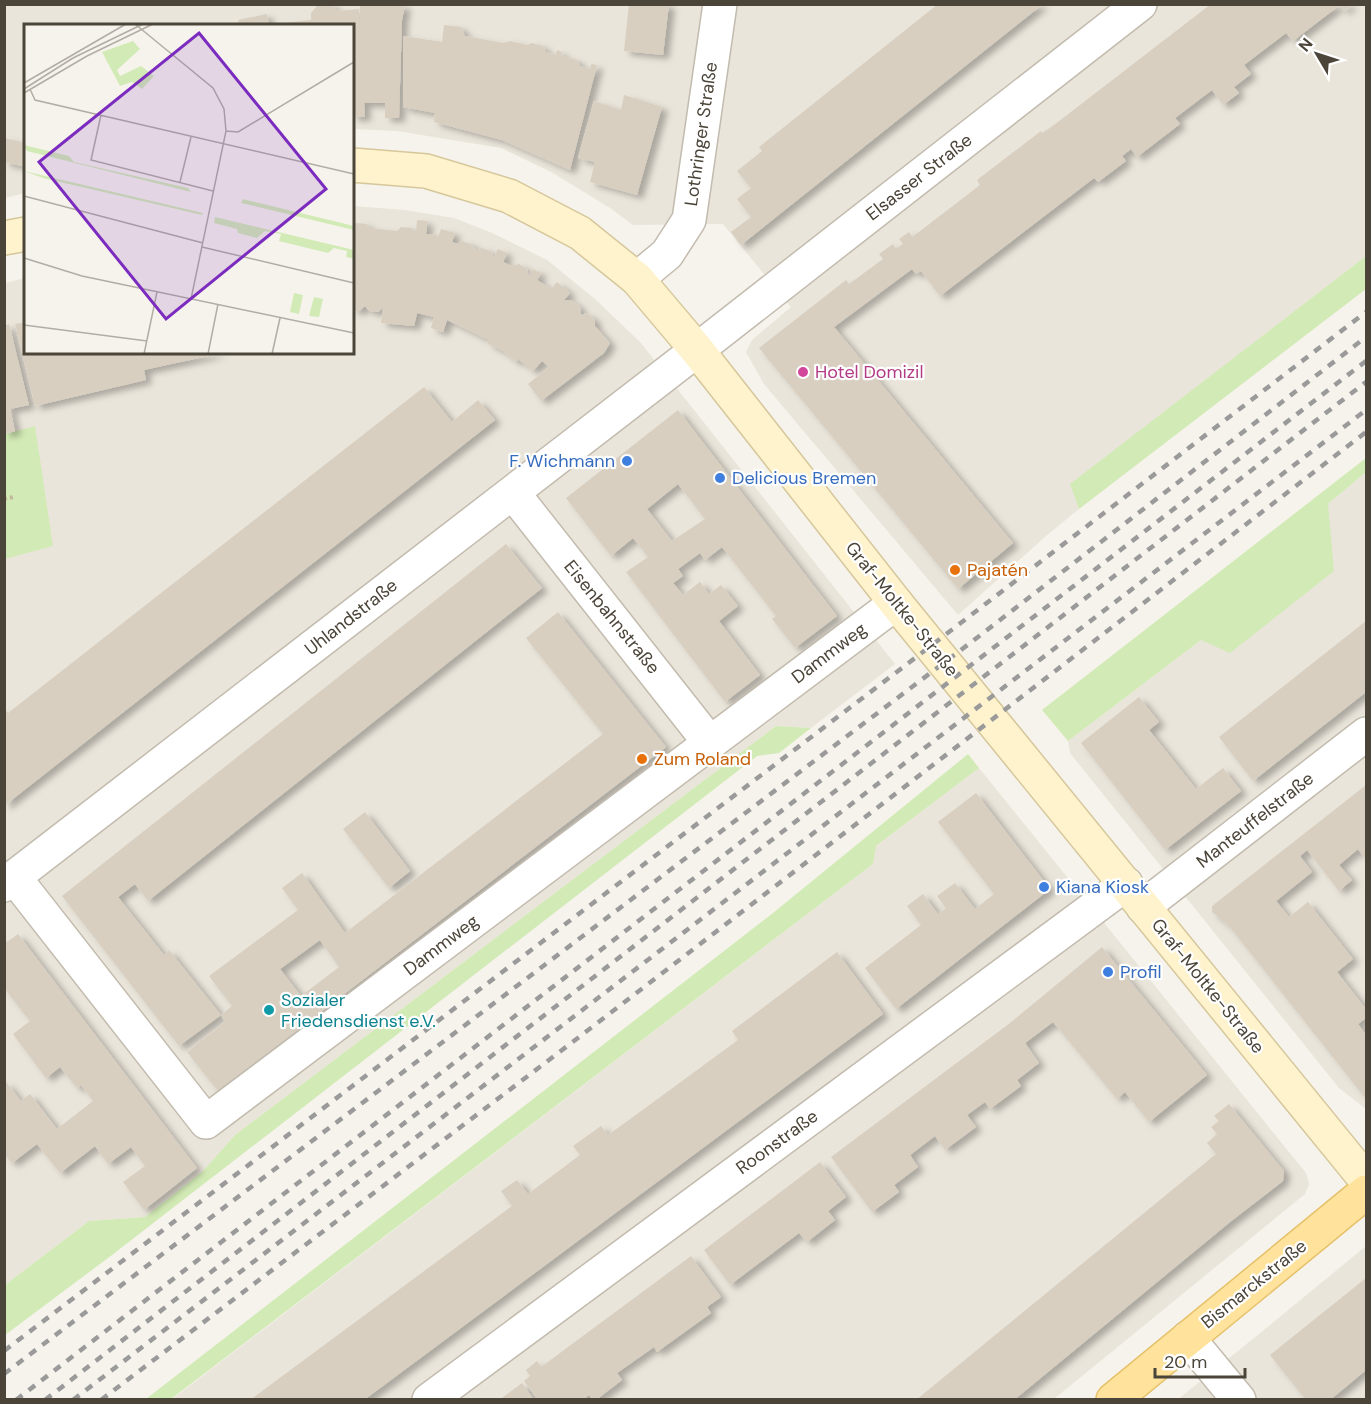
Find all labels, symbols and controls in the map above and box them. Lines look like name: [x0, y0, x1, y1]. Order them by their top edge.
inset map: [24, 24, 354, 354]
north arrow: [1287, 24, 1347, 84]
text: N: [1294, 34, 1318, 56]
street label: Lothringer Straße: [679, 60, 723, 208]
street label: Elsasser Straße: [861, 128, 977, 226]
place label: Hotel Domizil: [815, 360, 923, 384]
marker: Hotel Domizil: [796, 365, 810, 379]
place label: F. Wichmann: [509, 449, 615, 473]
marker: F. Wichmann: [620, 454, 634, 468]
place label: Delicious Bremen: [732, 466, 876, 490]
marker: Delicious Bremen: [713, 471, 727, 485]
street label: Graf-Moltke-Straße: [840, 537, 964, 681]
street label: Eisenbahnstraße: [559, 555, 665, 679]
place label: Pajatén: [967, 558, 1028, 582]
marker: Pajatén: [948, 563, 962, 577]
street label: Uhlandstraße: [300, 573, 402, 661]
street label: Dammweg: [787, 617, 871, 689]
place label: Zum Roland: [654, 747, 751, 771]
marker: Zum Roland: [635, 752, 649, 766]
street label: Manteuffelstraße: [1191, 767, 1319, 873]
place label: Kiana Kiosk: [1056, 875, 1149, 899]
marker: Kiana Kiosk: [1037, 880, 1051, 894]
street label: Dammweg: [399, 909, 483, 981]
street label: Graf-Moltke-Straße: [1146, 914, 1270, 1058]
place label: Profil: [1120, 960, 1162, 984]
marker: Profil: [1101, 965, 1115, 979]
place label: Sozialer Friedensdienst e.V.: [281, 988, 436, 1033]
marker: Sozialer Friedensdienst e.V.: [262, 1003, 276, 1017]
street label: Roonstraße: [731, 1104, 823, 1180]
street label: Bismarckstraße: [1196, 1234, 1312, 1334]
scale bar: [1155, 1341, 1245, 1379]
text: 20 m: [1164, 1350, 1207, 1374]

